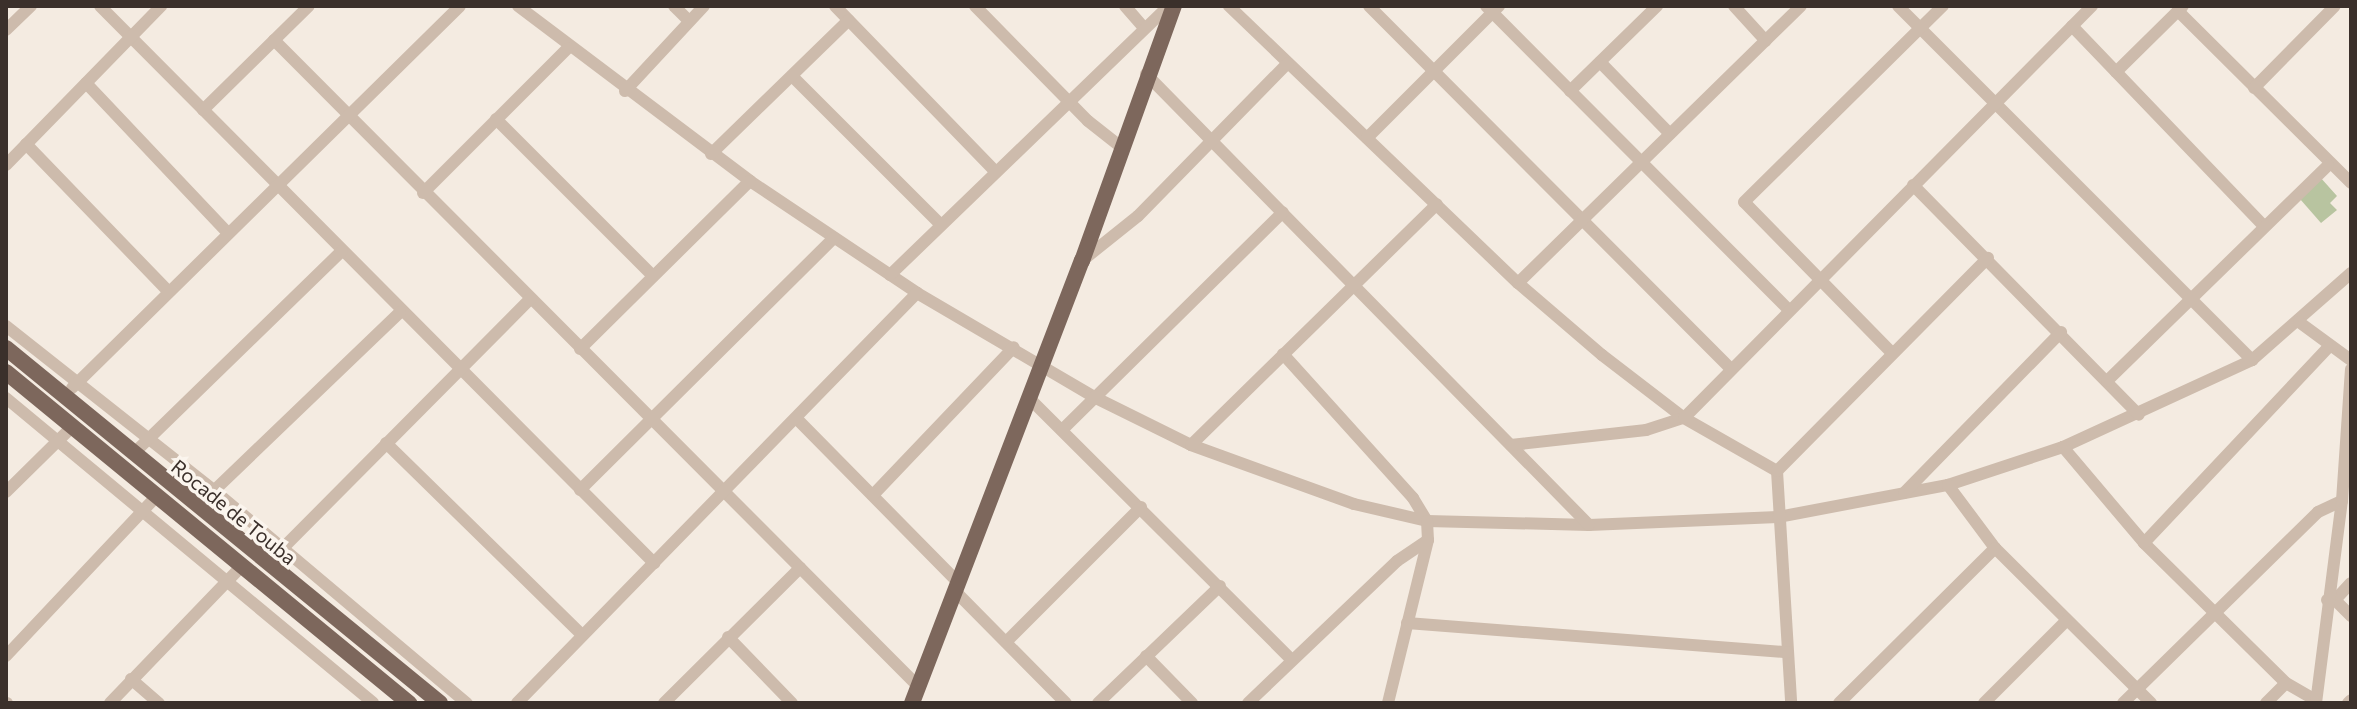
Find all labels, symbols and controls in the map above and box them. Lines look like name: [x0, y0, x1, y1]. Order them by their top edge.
street label: Rocade de Touba: [167, 454, 301, 570]

